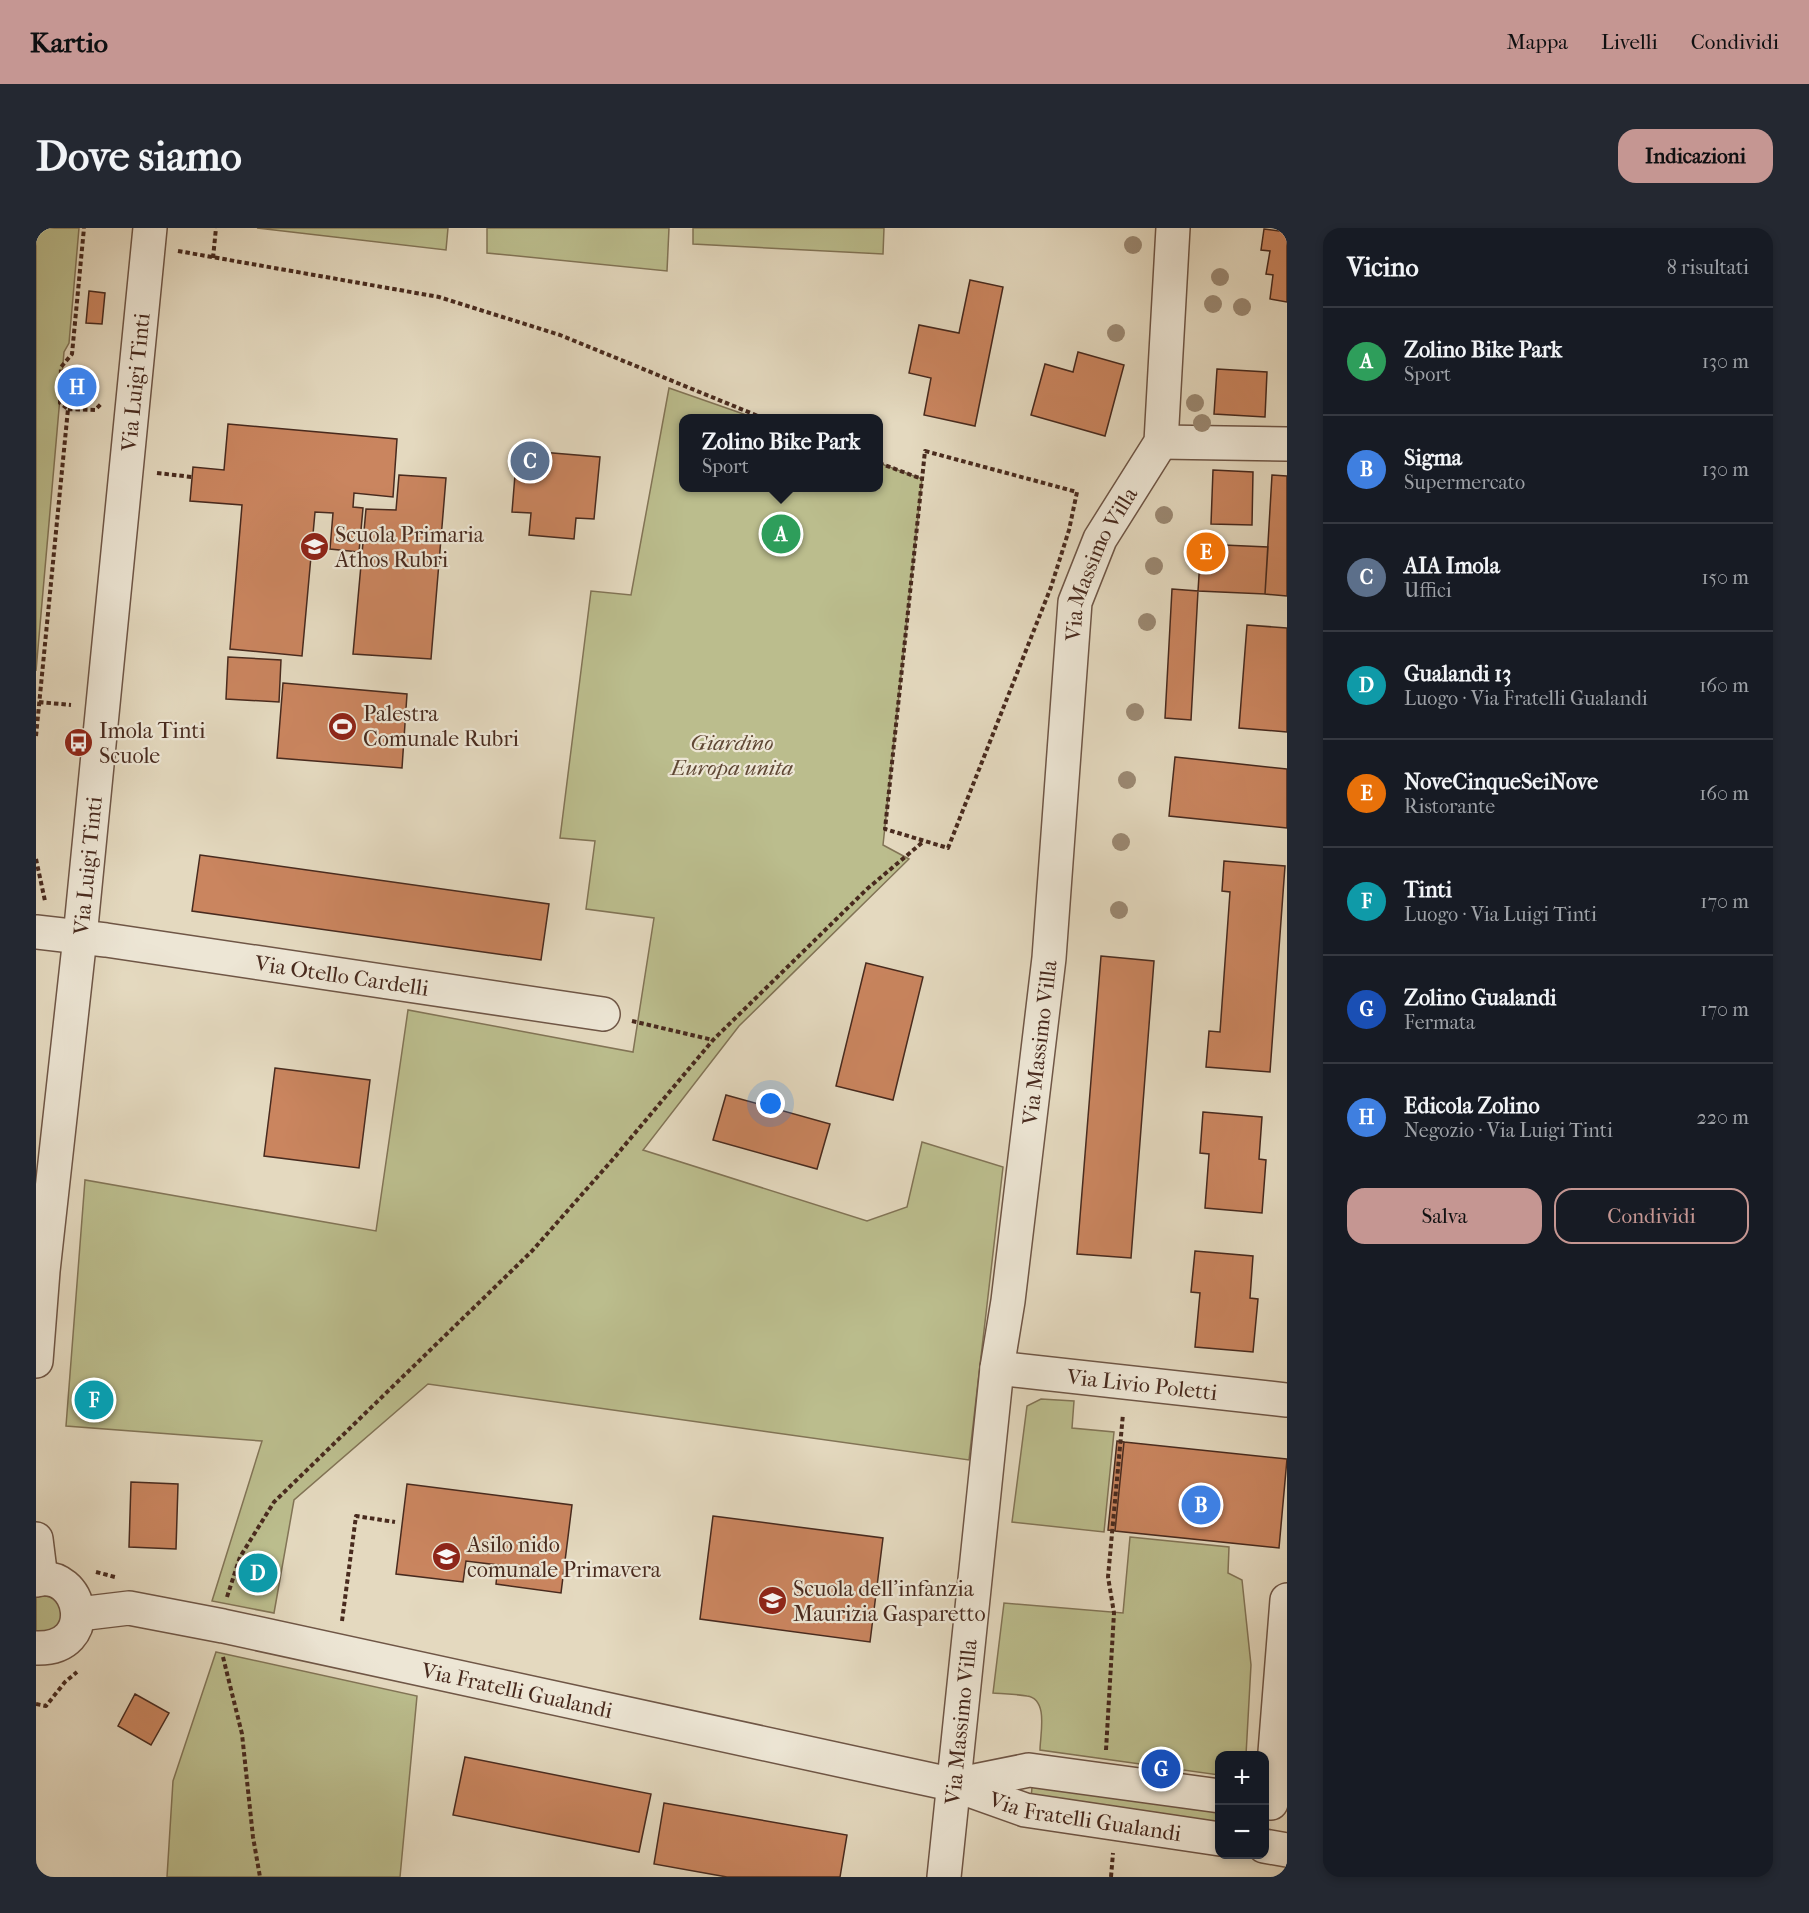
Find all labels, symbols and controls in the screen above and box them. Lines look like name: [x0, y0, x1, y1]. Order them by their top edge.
text: Kartio: [30, 26, 108, 59]
text: Mappa: [1507, 30, 1568, 54]
text: Livelli: [1601, 30, 1658, 54]
text: Condividi: [1691, 30, 1779, 54]
button: Indicazioni: [1618, 129, 1773, 183]
text: Dove siamo: [36, 132, 242, 181]
text: Vicino: [1347, 252, 1419, 283]
text: 8 risultati: [1667, 256, 1749, 279]
street label: Via Luigi Tinti: [116, 311, 156, 453]
text: Zolino Bike Park: [1404, 337, 1562, 363]
text: A: [1360, 350, 1373, 373]
text: 130 m: [1702, 350, 1749, 373]
text: Sport: [1404, 363, 1451, 386]
pin: H: [58, 364, 96, 410]
popup: [679, 414, 883, 492]
text: Zolino Bike Park: [702, 429, 860, 455]
pin: C: [510, 438, 550, 484]
text: Sigma: [1404, 445, 1462, 471]
text: Sport: [702, 455, 749, 478]
text: B: [1360, 458, 1373, 481]
text: 130 m: [1702, 458, 1749, 481]
text: Supermercato: [1404, 471, 1525, 494]
street label: Via Massimo Villa: [1060, 482, 1144, 643]
pin: A: [762, 512, 800, 556]
place label: Scuola Primaria Athos Rubri: [334, 522, 485, 573]
pin: E: [1186, 530, 1226, 574]
school or university icon: Scuola Primaria Athos Rubri: [298, 531, 330, 563]
text: AIA Imola: [1404, 553, 1500, 579]
text: C: [1360, 566, 1373, 589]
text: 150 m: [1701, 566, 1749, 589]
text: Uffici: [1404, 579, 1452, 602]
text: Gualandi 13: [1404, 661, 1511, 687]
text: D: [1359, 674, 1374, 697]
text: 160 m: [1699, 674, 1749, 697]
text: Luogo · Via Fratelli Gualandi: [1404, 687, 1648, 710]
place label: Palestra Comunale Rubri: [363, 701, 520, 752]
sports icon: Palestra Comunale Rubri: [326, 710, 358, 742]
place label: Imola Tinti Scuole: [99, 718, 206, 769]
bus stop icon: Imola Tinti Scuole: [62, 727, 94, 759]
park label: Giardino Europa unita: [669, 730, 793, 781]
text: NoveCinqueSeiNove: [1404, 769, 1598, 795]
text: E: [1360, 782, 1373, 805]
text: 160 m: [1699, 782, 1749, 805]
street label: Via Luigi Tinti: [68, 795, 108, 937]
text: Ristorante: [1404, 795, 1495, 818]
text: Tinti: [1404, 877, 1452, 903]
text: F: [1361, 890, 1372, 913]
text: 170 m: [1700, 890, 1749, 913]
text: Luogo · Via Luigi Tinti: [1404, 903, 1597, 926]
street label: Via Otello Cardelli: [252, 950, 431, 1002]
street label: Via Massimo Villa: [1017, 958, 1063, 1128]
text: Zolino Gualandi: [1404, 985, 1557, 1011]
text: G: [1359, 998, 1374, 1021]
text: 170 m: [1700, 998, 1749, 1021]
text: Fermata: [1404, 1011, 1475, 1034]
your location: [756, 1089, 785, 1118]
text: Edicola Zolino: [1404, 1093, 1540, 1119]
text: H: [1359, 1106, 1374, 1129]
text: 220 m: [1696, 1106, 1749, 1129]
text: Negozio · Via Luigi Tinti: [1404, 1119, 1613, 1142]
button: Salva: [1347, 1188, 1542, 1244]
button: Condividi: [1554, 1188, 1749, 1244]
street label: Via Livio Poletti: [1064, 1364, 1219, 1406]
pin: F: [74, 1378, 114, 1422]
pin: B: [1182, 1482, 1220, 1528]
place label: Asilo nido comunale Primavera: [466, 1532, 662, 1583]
school or university icon: Asilo nido comunale Primavera: [430, 1541, 462, 1573]
pin: D: [238, 1550, 278, 1596]
place label: Scuola dell'infanzia Maurizia Gasparetto: [793, 1576, 986, 1627]
school or university icon: Scuola dell'infanzia Maurizia Gasparetto: [756, 1585, 788, 1617]
street label: Via Massimo Villa: [940, 1637, 983, 1807]
street label: Via Fratelli Gualandi: [418, 1657, 615, 1724]
pin: G: [1142, 1746, 1180, 1792]
map controls: [1215, 1751, 1269, 1859]
button: +: [1215, 1751, 1269, 1805]
street label: Via Fratelli Gualandi: [985, 1786, 1183, 1847]
button: −: [1215, 1805, 1269, 1859]

